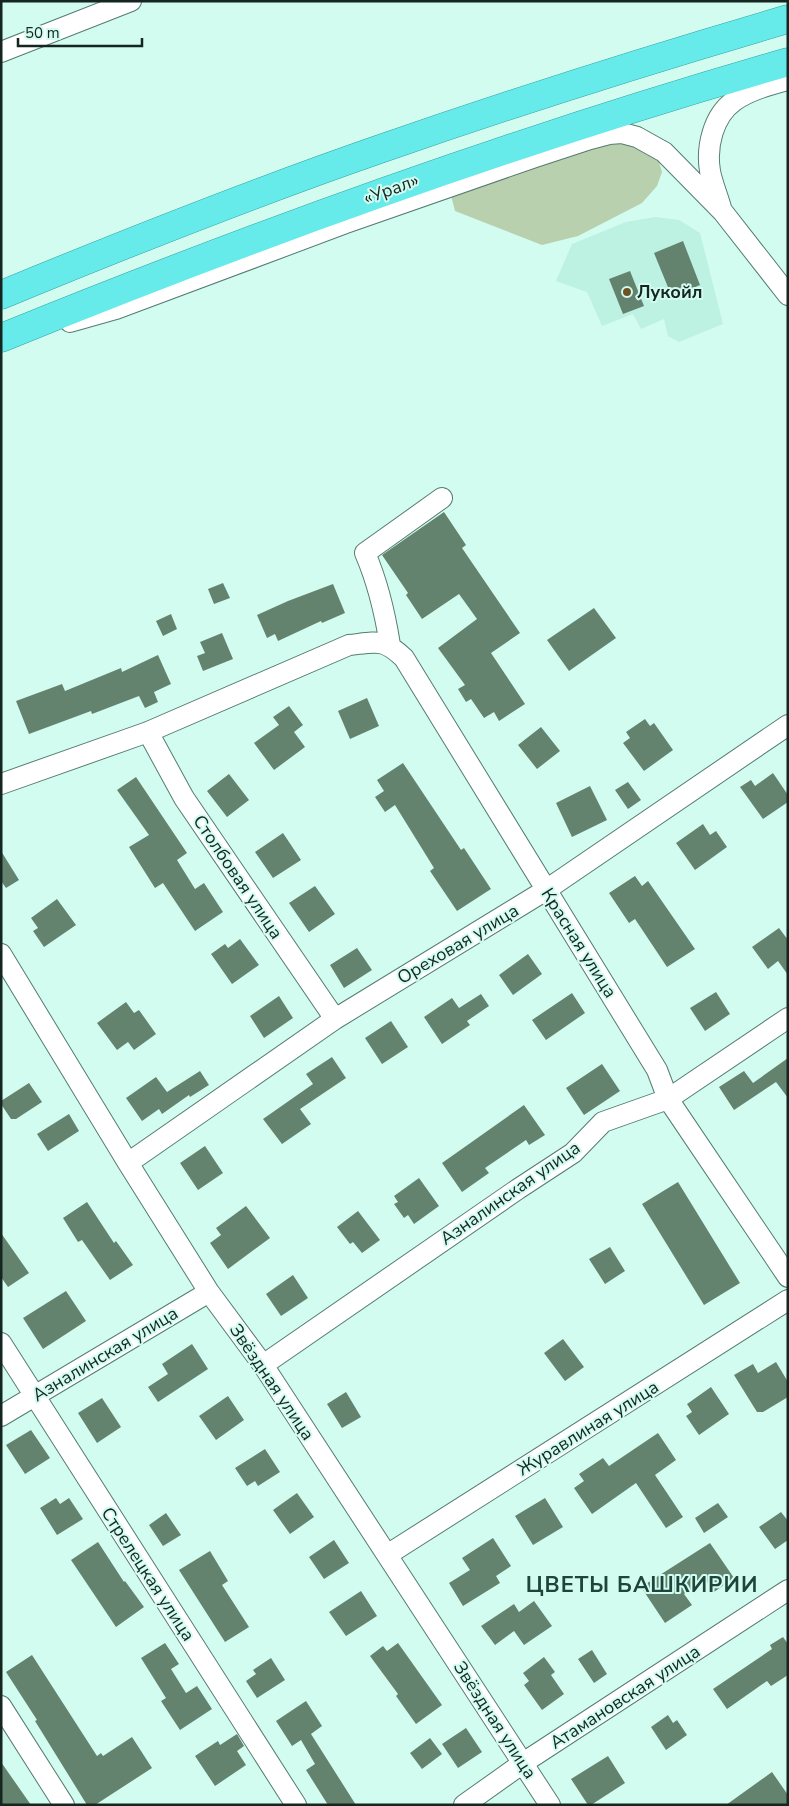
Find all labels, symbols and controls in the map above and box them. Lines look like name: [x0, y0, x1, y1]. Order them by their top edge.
scale bar: [18, 15, 141, 47]
text: 50 m: [25, 23, 60, 43]
street label: «Урал»: [360, 168, 422, 210]
place label: Лукойл: [637, 280, 703, 304]
marker: Лукойл: [621, 286, 633, 298]
street label: Столбовая улица: [188, 810, 288, 944]
street label: Красная улица: [536, 884, 622, 1002]
street label: Ореховая улица: [393, 898, 523, 990]
street label: Азналинская улица: [435, 1136, 585, 1250]
street label: Азналинская улица: [28, 1301, 182, 1407]
street label: Звёздная улица: [224, 1319, 320, 1445]
street label: Журавлиная улица: [513, 1375, 663, 1481]
street label: Стрелецкая улица: [96, 1502, 200, 1646]
district label: ЦВЕТЫ БАШКИРИИ: [526, 1570, 758, 1600]
street label: Атамановская улица: [545, 1639, 705, 1755]
street label: Звёздная улица: [448, 1657, 542, 1783]

